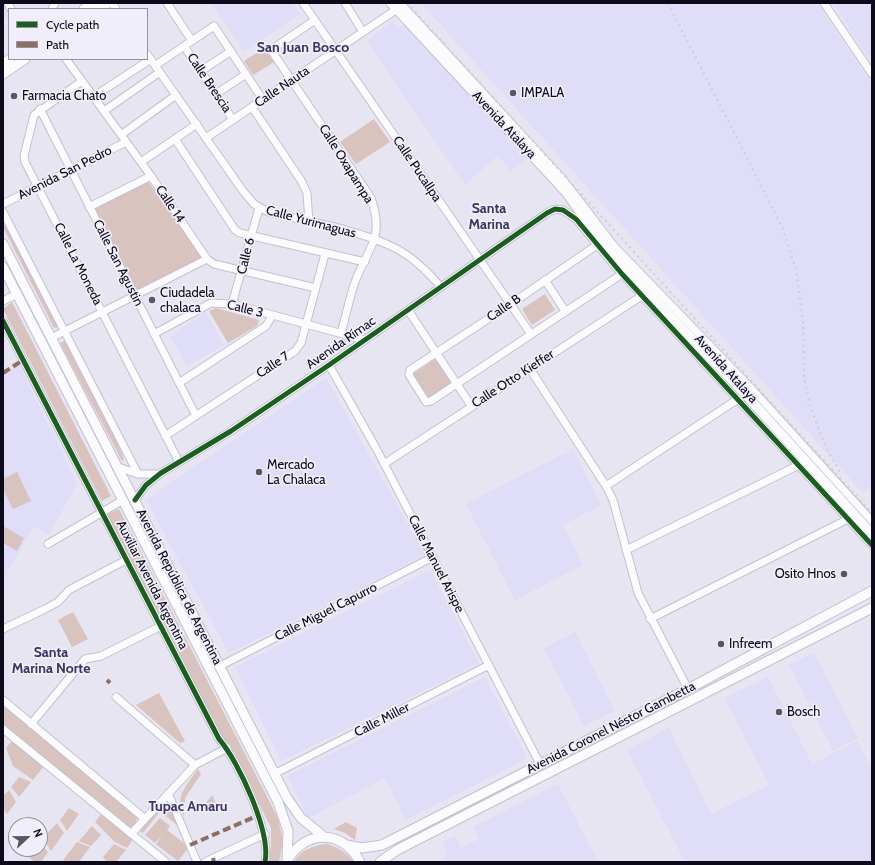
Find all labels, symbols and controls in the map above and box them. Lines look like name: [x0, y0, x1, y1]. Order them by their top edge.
legend: [8, 8, 148, 60]
text: Cycle path: [46, 17, 99, 32]
text: Path: [46, 37, 69, 52]
district label: San Juan Bosco: [257, 40, 349, 56]
street label: Calle Brescia: [183, 50, 235, 116]
street label: Calle Nauta: [252, 63, 312, 111]
place label: IMPALA: [521, 85, 564, 101]
place label: Farmacia Chato: [22, 88, 107, 104]
street label: Avenida Atalaya: [469, 88, 539, 162]
marker: IMPALA: [508, 88, 518, 98]
marker: Farmacia Chato: [9, 91, 19, 101]
street label: Calle Oxapampa: [315, 122, 377, 206]
street label: Calle Pucallpa: [389, 133, 445, 205]
street label: Avenida San Pedro: [16, 143, 114, 203]
street label: Calle 14: [152, 182, 188, 226]
district label: Santa Marina: [468, 201, 510, 234]
street label: Calle Yurimaguas: [264, 202, 358, 242]
street label: Calle San Agustin: [90, 217, 146, 309]
street label: Calle La Moneda: [51, 220, 105, 308]
street label: Calle 6: [234, 236, 258, 276]
place label: Ciudadela chalaca: [160, 285, 215, 316]
street label: Calle B: [484, 291, 524, 325]
marker: Ciudadela chalaca: [147, 295, 157, 305]
street label: Calle 3: [225, 297, 265, 321]
street label: Avenida Rímac: [303, 313, 379, 373]
street label: Avenida Atalaya: [691, 331, 761, 407]
street label: Calle Otto Kieffer: [469, 347, 557, 411]
street label: Calle 7: [254, 348, 292, 382]
place label: Mercado La Chalaca: [267, 457, 325, 488]
marker: Mercado La Chalaca: [254, 467, 264, 477]
street label: Avenida República de Argentina: [133, 506, 225, 668]
street label: Calle Manuel Arispe: [405, 513, 467, 615]
street label: Auxiliar Avenida Argentina: [113, 518, 191, 652]
place label: Osito Hnos: [775, 566, 836, 582]
marker: Osito Hnos: [839, 569, 849, 579]
street label: Calle Miguel Capurro: [272, 580, 380, 644]
place label: Infreem: [729, 636, 772, 652]
marker: Infreem: [716, 639, 726, 649]
district label: Santa Marina Norte: [12, 645, 90, 678]
street label: Avenida Coronel Néstor Gambetta: [524, 678, 698, 778]
street label: Calle Miller: [352, 699, 412, 741]
place label: Bosch: [787, 704, 820, 720]
marker: Bosch: [774, 707, 784, 717]
district label: Tupac Amaru: [148, 799, 228, 815]
north arrow: [8, 817, 48, 857]
text: N: [30, 827, 46, 839]

